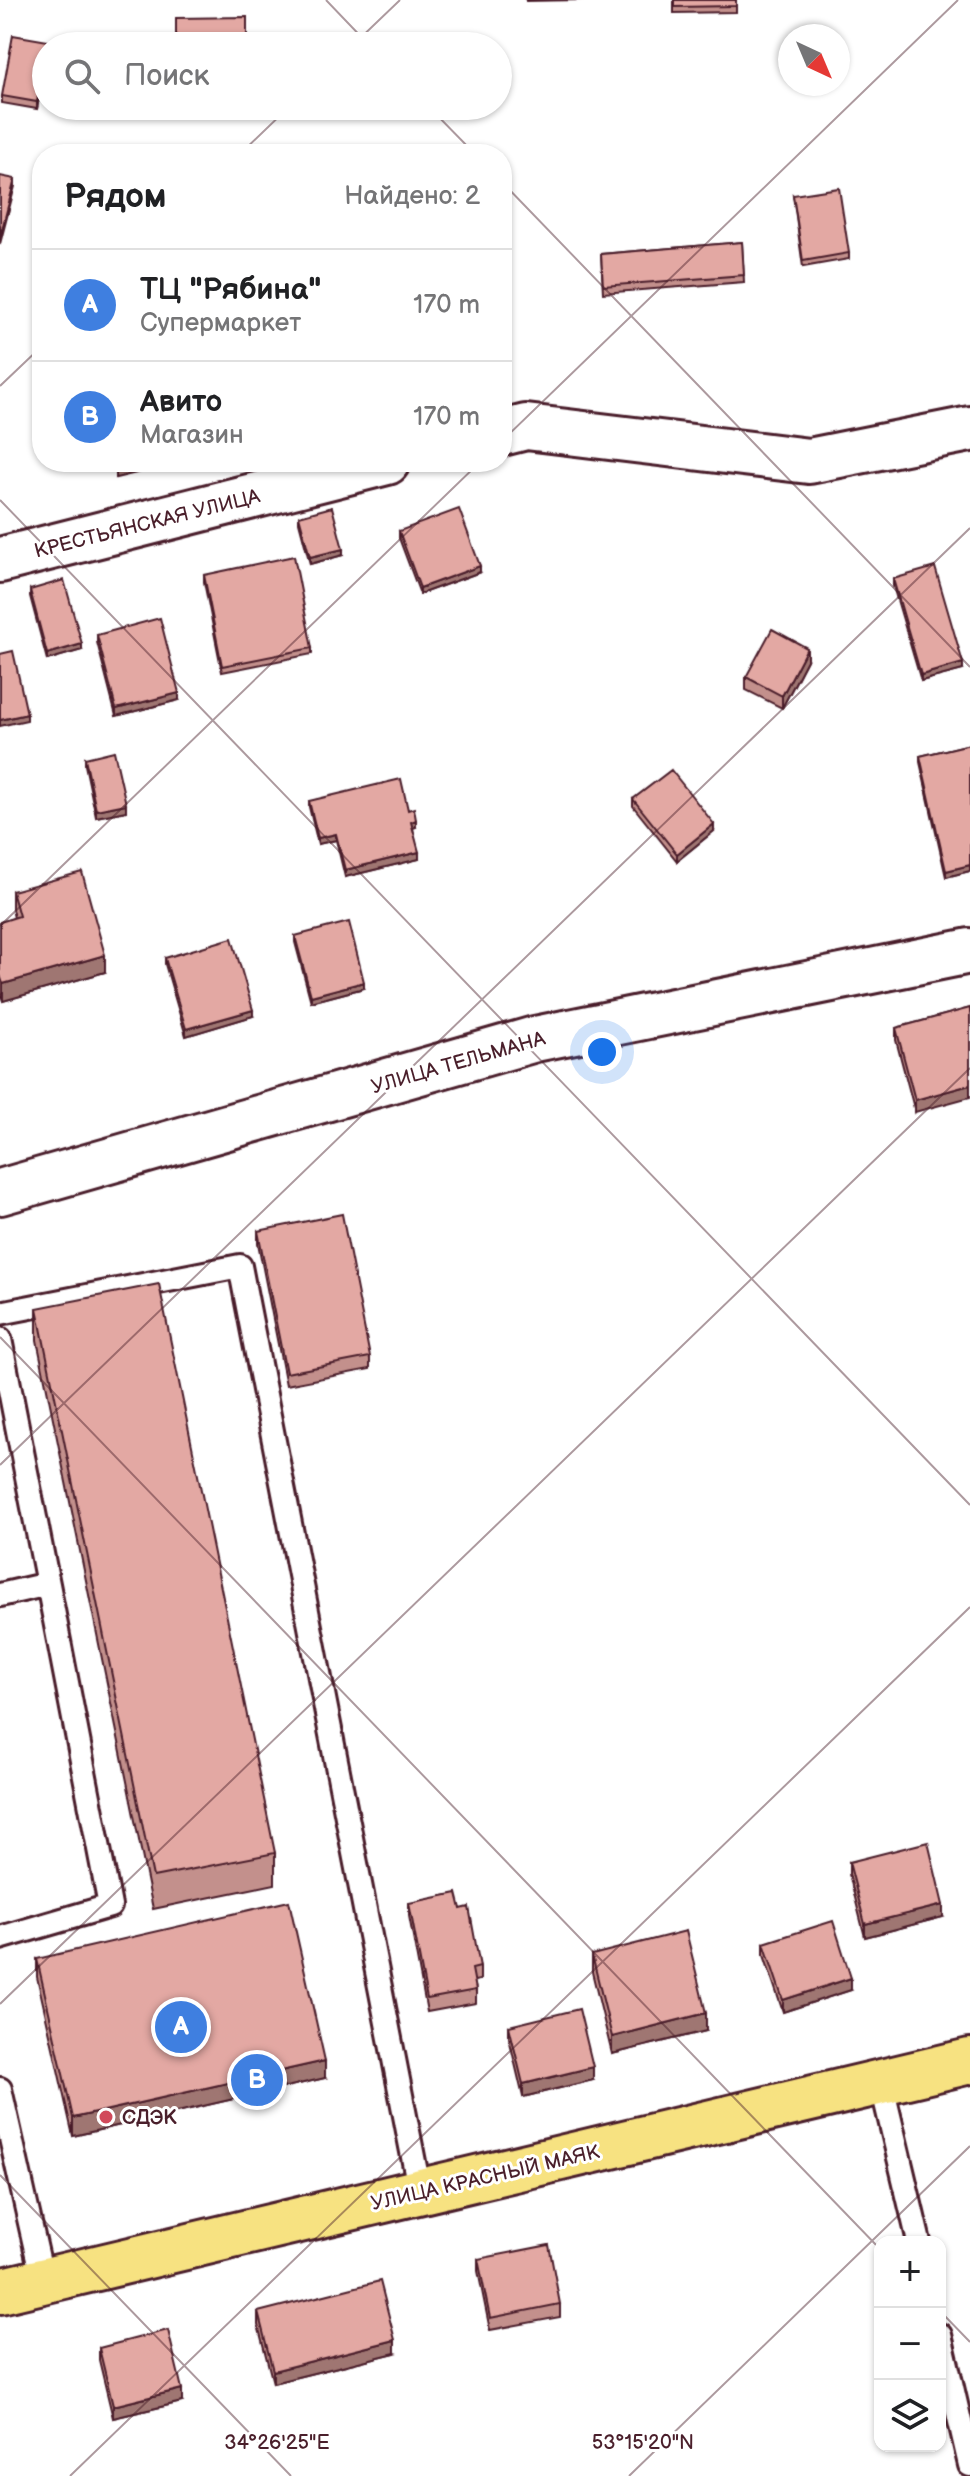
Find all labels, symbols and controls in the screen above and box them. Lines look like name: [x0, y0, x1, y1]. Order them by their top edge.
north arrow: [778, 24, 850, 96]
search box: [32, 32, 512, 120]
icon: search: [60, 54, 104, 98]
text: Поиск: [124, 58, 210, 94]
text: Рядом: [64, 176, 166, 217]
text: Найдено: 2: [344, 181, 480, 212]
text: ТЦ "Рябина": [140, 272, 321, 308]
text: A: [82, 290, 98, 321]
text: 170 m: [413, 290, 480, 321]
text: Супермаркет: [140, 308, 301, 339]
text: Авито: [140, 384, 222, 420]
text: B: [81, 402, 99, 433]
text: 170 m: [413, 402, 480, 433]
text: Магазин: [140, 420, 244, 451]
street label: КРЕСТЬЯНСКАЯ УЛИЦА: [32, 484, 263, 564]
street label: УЛИЦА ТЕЛЬМАНА: [369, 1026, 549, 1099]
your location: [582, 1032, 622, 1072]
pin: A: [155, 1997, 207, 2057]
pin: B: [231, 2050, 283, 2110]
place label: СДЭК: [122, 2106, 177, 2130]
marker: СДЭК: [97, 2108, 115, 2126]
street label: УЛИЦА КРАСНЫЙ МАЯК: [369, 2140, 602, 2216]
map controls: [874, 2236, 946, 2452]
button: +: [874, 2236, 946, 2308]
button: −: [874, 2308, 946, 2380]
button: layers: [874, 2380, 946, 2452]
text: 34°26'25"E: [224, 2431, 330, 2455]
text: 53°15'20"N: [592, 2431, 694, 2455]

